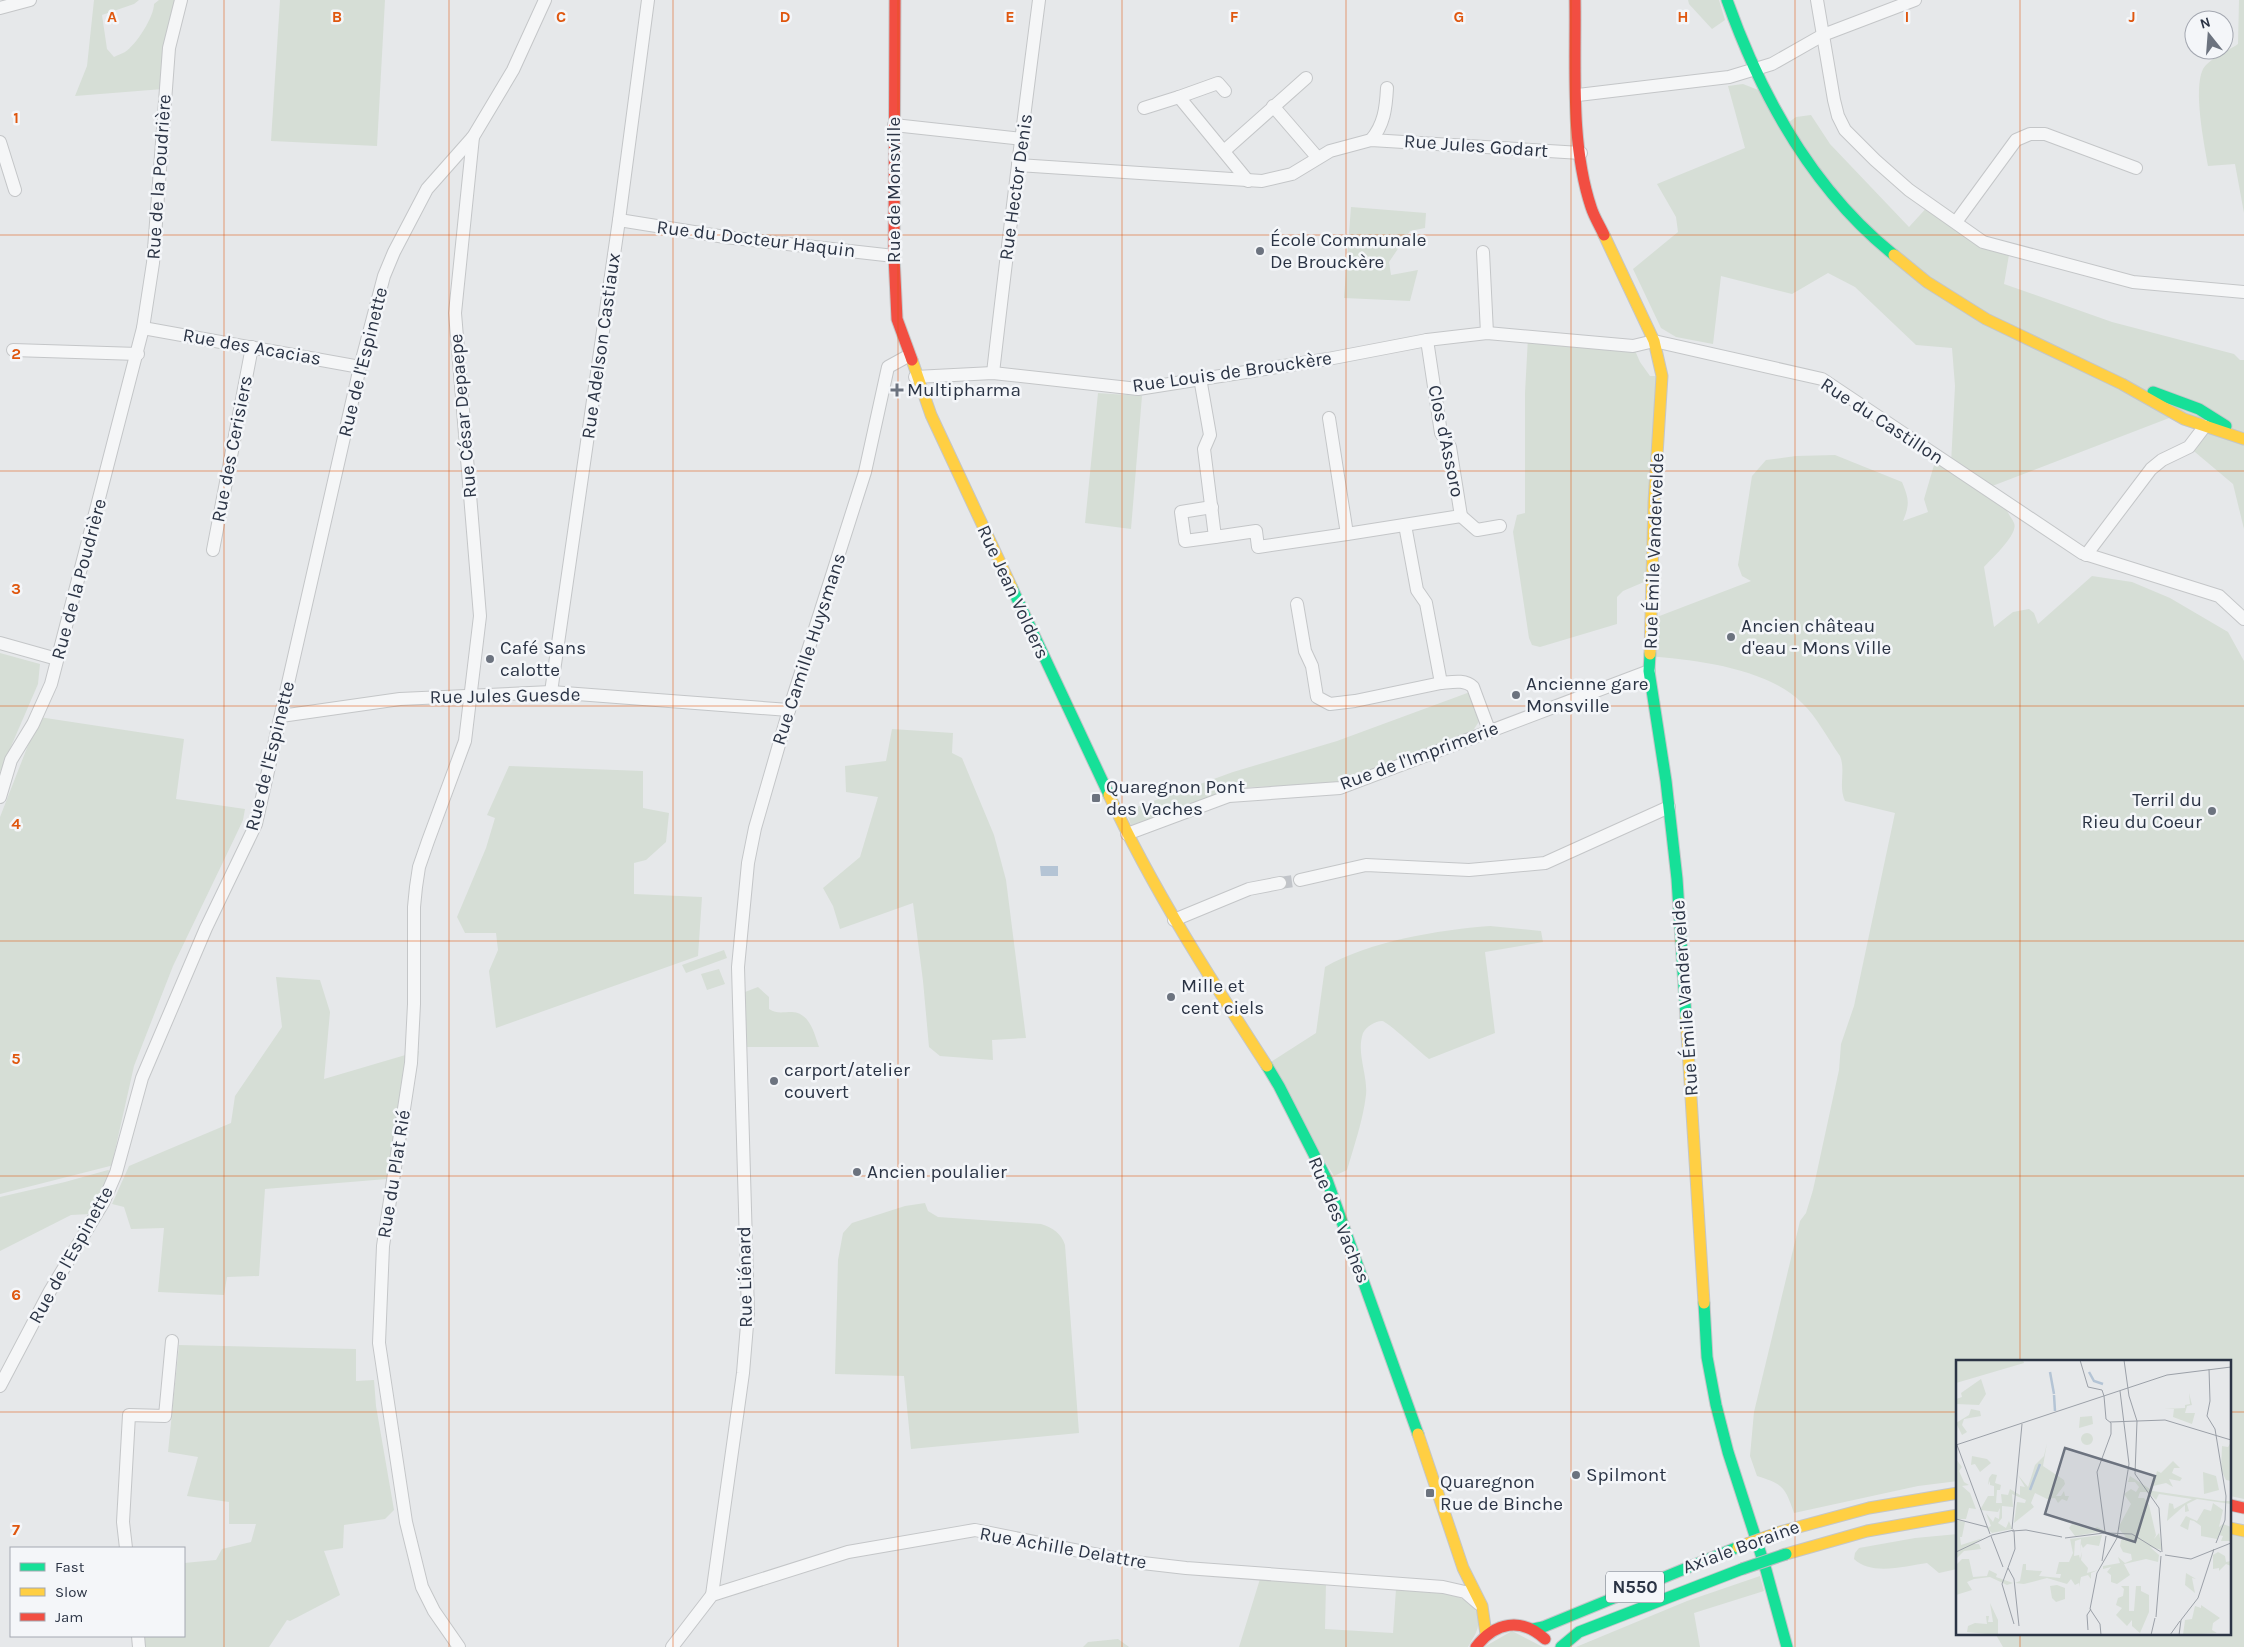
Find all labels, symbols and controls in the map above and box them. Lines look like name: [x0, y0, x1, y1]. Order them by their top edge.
text: A: [107, 7, 117, 26]
text: B: [332, 7, 342, 26]
text: C: [556, 7, 566, 26]
text: D: [780, 7, 791, 26]
text: E: [1005, 7, 1015, 26]
text: F: [1230, 7, 1239, 26]
text: G: [1454, 7, 1464, 26]
text: H: [1677, 7, 1689, 26]
text: I: [1905, 7, 1909, 26]
text: J: [2128, 7, 2136, 26]
north arrow: [2184, 10, 2234, 60]
text: N: [2198, 13, 2213, 33]
street label: Rue de la Poudrière: [142, 94, 176, 260]
text: 1: [13, 108, 19, 127]
street label: Rue Hector Denis: [995, 112, 1037, 262]
street label: Rue de Monsville: [883, 117, 905, 263]
street label: Rue Jules Godart: [1403, 130, 1549, 162]
street label: Rue du Docteur Haquin: [655, 216, 857, 262]
place label: École Communale De Brouckère: [1270, 228, 1427, 273]
marker: École Communale De Brouckère: [1254, 245, 1266, 257]
street label: Rue Adelson Castiaux: [577, 251, 625, 440]
street label: Rue de l'Espinette: [334, 285, 392, 439]
street label: Rue des Acacias: [181, 324, 323, 370]
street label: Rue César Depaepe: [445, 333, 481, 499]
text: 2: [11, 344, 21, 363]
street label: Rue Louis de Brouckère: [1131, 347, 1333, 397]
street label: Rue du Castillon: [1816, 373, 1948, 469]
street label: Rue des Cerisiers: [207, 374, 257, 524]
place label: Multipharma: [907, 379, 1021, 401]
street label: Clos d'Assoro: [1423, 383, 1469, 499]
marker: Multipharma: [891, 384, 903, 396]
street label: Rue Émile Vandervelde: [1639, 452, 1668, 650]
street label: Rue de la Poudrière: [47, 496, 111, 662]
street label: Rue Jean Volders: [972, 522, 1054, 662]
street label: Rue Camille Huysmans: [768, 550, 850, 748]
text: 3: [11, 579, 21, 598]
place label: Ancien château d'eau - Mons Ville: [1741, 615, 1891, 659]
marker: Ancien château d'eau - Mons Ville: [1725, 631, 1737, 643]
place label: Café Sans calotte: [500, 637, 586, 681]
marker: Café Sans calotte: [484, 653, 496, 665]
place label: Ancienne gare Monsville: [1526, 673, 1649, 717]
street label: Rue de l'Espinette: [241, 679, 299, 833]
street label: Rue Jules Guesde: [429, 684, 581, 708]
marker: Ancienne gare Monsville: [1510, 689, 1522, 701]
street label: Rue de l'Imprimerie: [1337, 717, 1501, 795]
place label: Quaregnon Pont des Vaches: [1106, 776, 1245, 820]
place label: Terril du Rieu du Coeur: [2081, 789, 2202, 833]
marker: Quaregnon Pont des Vaches: [1090, 792, 1102, 804]
marker: Terril du Rieu du Coeur: [2206, 805, 2218, 817]
text: 4: [11, 814, 21, 833]
street label: Rue Émile Vandervelde: [1666, 899, 1703, 1097]
place label: Mille et cent ciels: [1181, 975, 1264, 1019]
marker: Mille et cent ciels: [1165, 991, 1177, 1003]
text: 5: [11, 1049, 21, 1068]
place label: carport/atelier couvert: [784, 1059, 910, 1103]
marker: carport/atelier couvert: [768, 1075, 780, 1087]
street label: Rue du Plat Rié: [373, 1108, 415, 1240]
street label: Rue des Vaches: [1304, 1154, 1374, 1286]
place label: Ancien poulalier: [867, 1161, 1007, 1183]
marker: Ancien poulalier: [851, 1166, 863, 1178]
street label: Rue de l'Espinette: [24, 1183, 118, 1327]
street label: Rue Liénard: [733, 1226, 757, 1328]
text: 6: [11, 1285, 21, 1304]
inset map: [1956, 1360, 2232, 1634]
place label: Spilmont: [1586, 1464, 1666, 1486]
marker: Spilmont: [1570, 1469, 1582, 1481]
place label: Quaregnon Rue de Binche: [1440, 1471, 1563, 1515]
marker: Quaregnon Rue de Binche: [1424, 1487, 1436, 1499]
street label: Axiale Boraine: [1680, 1516, 1802, 1578]
text: 7: [12, 1520, 20, 1539]
street label: Rue Achille Delattre: [978, 1522, 1148, 1574]
legend: [10, 1547, 185, 1637]
text: Fast: [55, 1558, 85, 1576]
road number: N550: [1606, 1571, 1664, 1602]
text: Slow: [55, 1583, 87, 1601]
text: Jam: [55, 1608, 83, 1626]

